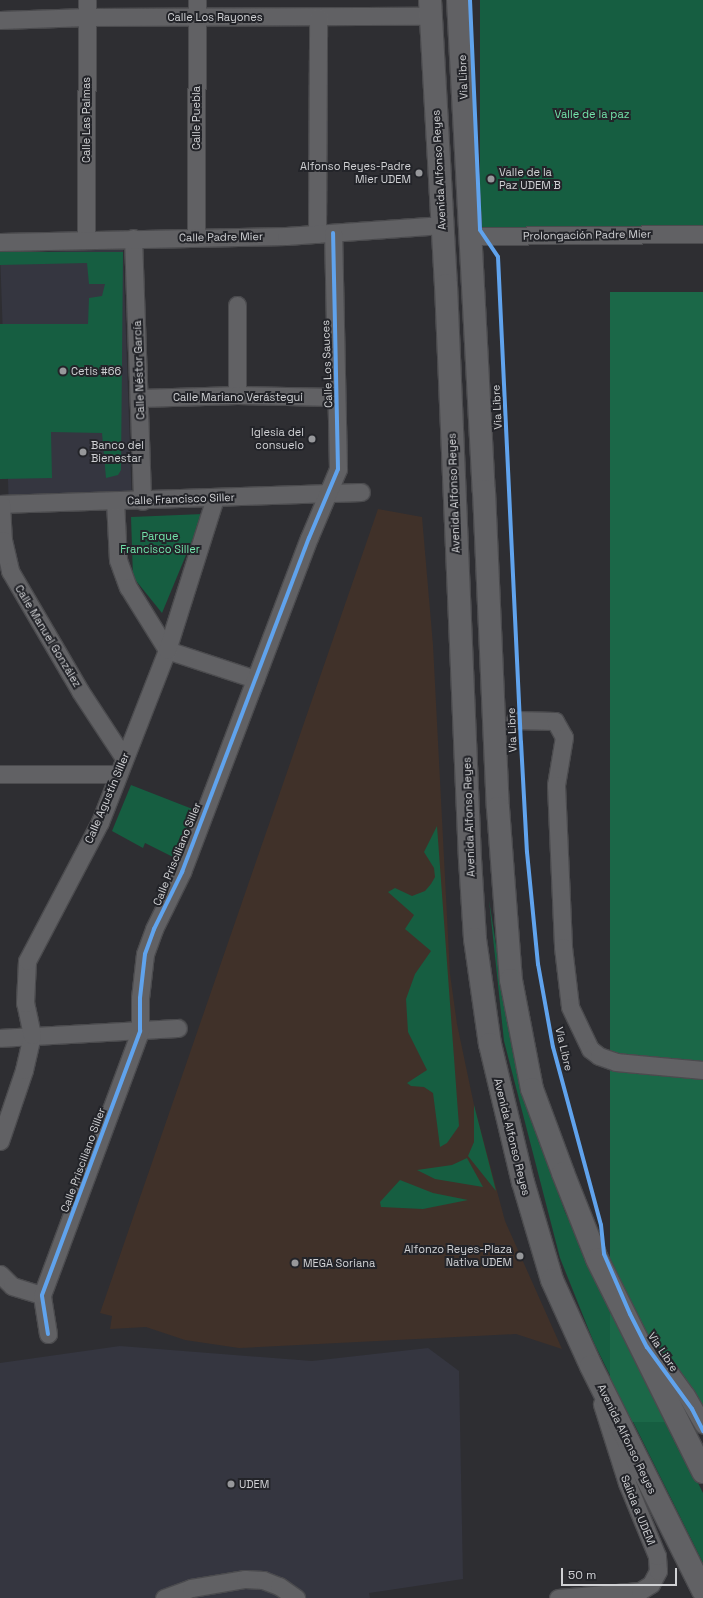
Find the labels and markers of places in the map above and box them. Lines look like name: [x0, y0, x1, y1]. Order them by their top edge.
place label: Alfonso Reyes-Padre Mier UDEM: [300, 160, 411, 186]
place label: Valle de la Paz UDEM B: [499, 166, 561, 192]
marker: Alfonso Reyes-Padre Mier UDEM: [414, 168, 424, 178]
marker: Valle de la Paz UDEM B: [486, 174, 496, 184]
place label: Cetis #66: [71, 364, 121, 378]
marker: Cetis #66: [58, 366, 68, 376]
place label: Iglesia del consuelo: [251, 426, 304, 452]
marker: Iglesia del consuelo: [307, 434, 317, 444]
place label: Banco del Bienestar: [91, 439, 144, 465]
marker: Banco del Bienestar: [78, 447, 88, 457]
place label: Alfonzo Reyes-Plaza Nativa UDEM: [404, 1243, 512, 1269]
marker: Alfonzo Reyes-Plaza Nativa UDEM: [515, 1251, 525, 1261]
place label: MEGA Soriana: [303, 1256, 376, 1270]
marker: MEGA Soriana: [290, 1258, 300, 1268]
place label: UDEM: [239, 1477, 269, 1491]
marker: UDEM: [226, 1479, 236, 1489]

